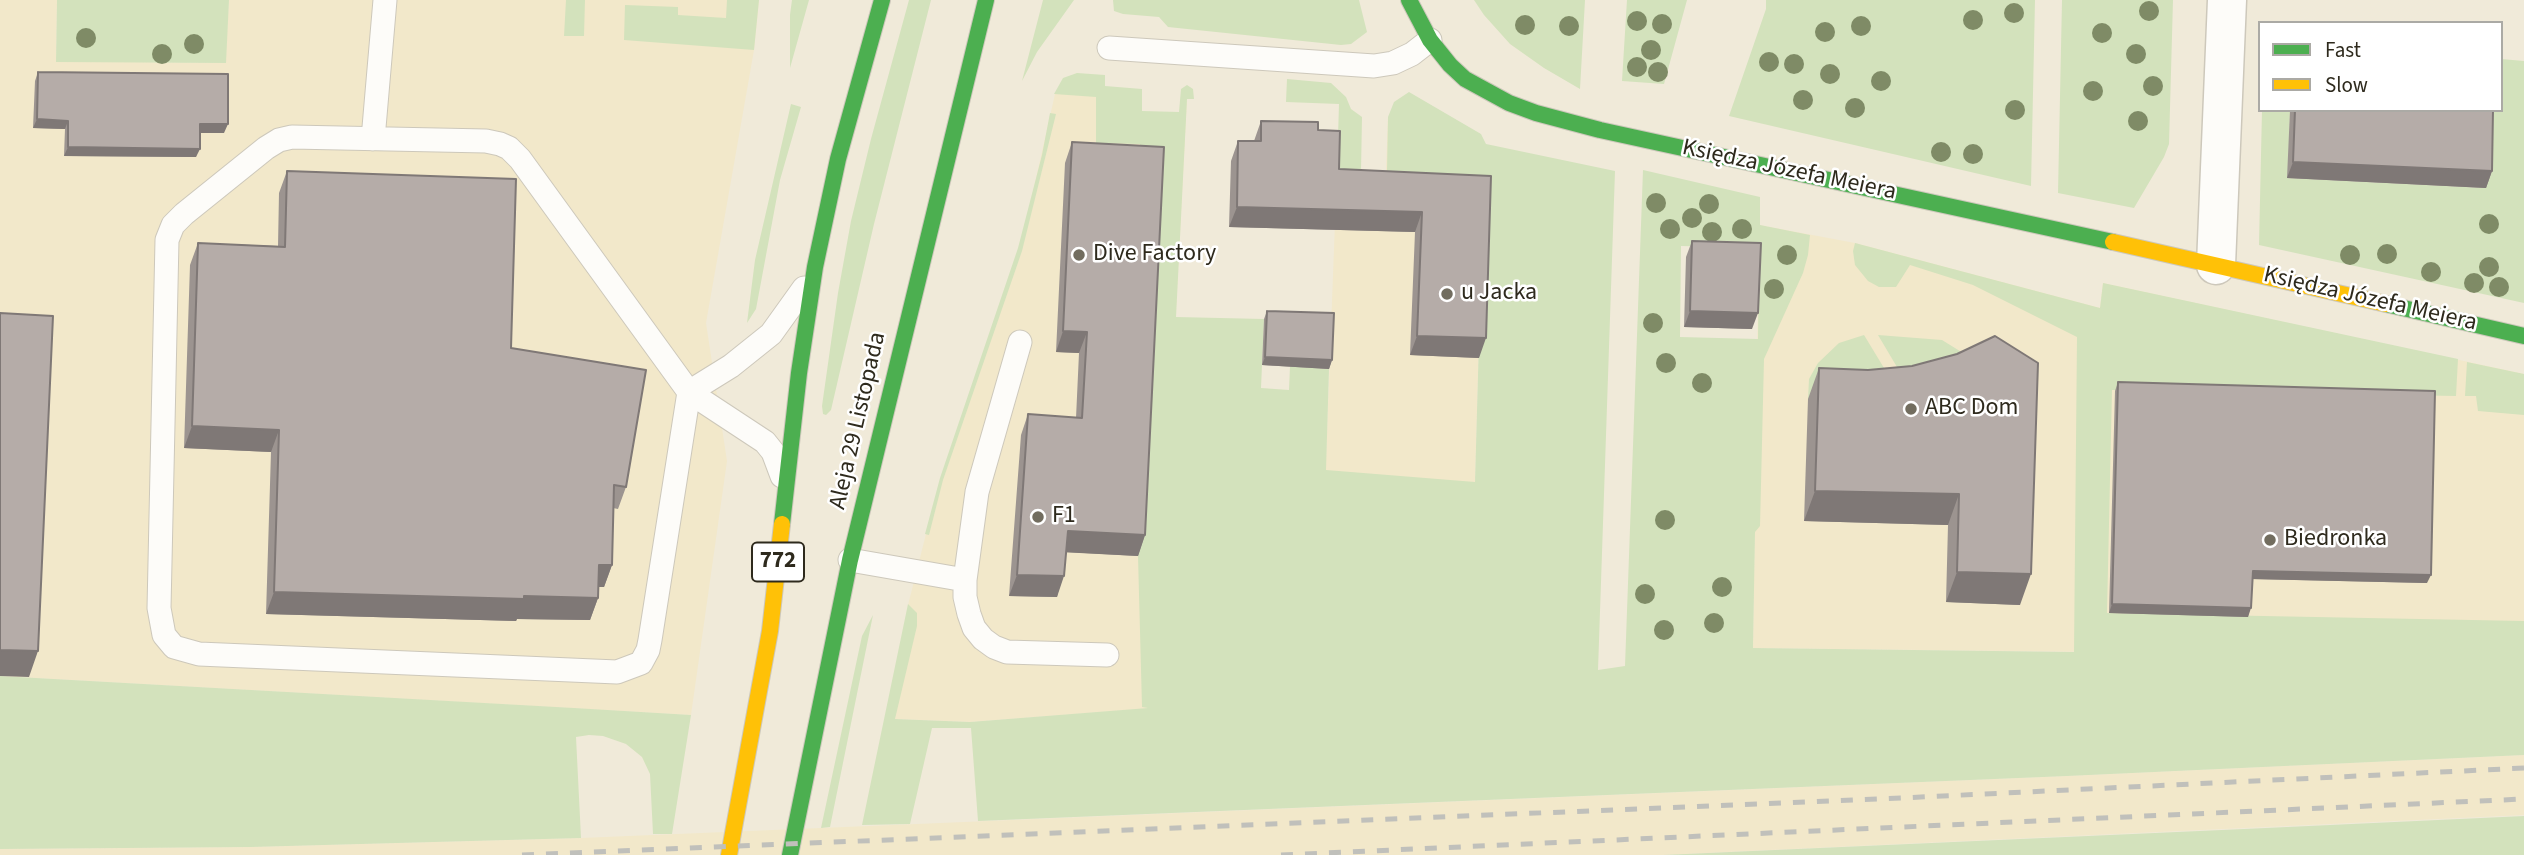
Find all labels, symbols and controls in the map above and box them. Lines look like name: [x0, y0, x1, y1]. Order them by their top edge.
legend: [2258, 21, 2503, 112]
text: Fast: [2325, 35, 2361, 65]
text: Slow: [2325, 70, 2368, 100]
street label: Księdza Józefa Meiera: [1679, 134, 1899, 208]
place label: Dive Factory: [1093, 241, 1216, 269]
marker: Dive Factory: [1071, 247, 1087, 263]
street label: Księdza Józefa Meiera: [2260, 261, 2480, 339]
place label: u Jacka: [1461, 280, 1537, 308]
marker: u Jacka: [1439, 286, 1455, 302]
street label: Aleja 29 Listopada: [825, 330, 893, 512]
place label: ABC Dom: [1925, 395, 2018, 423]
marker: ABC Dom: [1903, 401, 1919, 417]
place label: F1: [1052, 503, 1076, 531]
marker: F1: [1030, 509, 1046, 525]
place label: Biedronka: [2284, 526, 2387, 554]
marker: Biedronka: [2262, 532, 2278, 548]
road number: 772: [752, 542, 804, 582]

